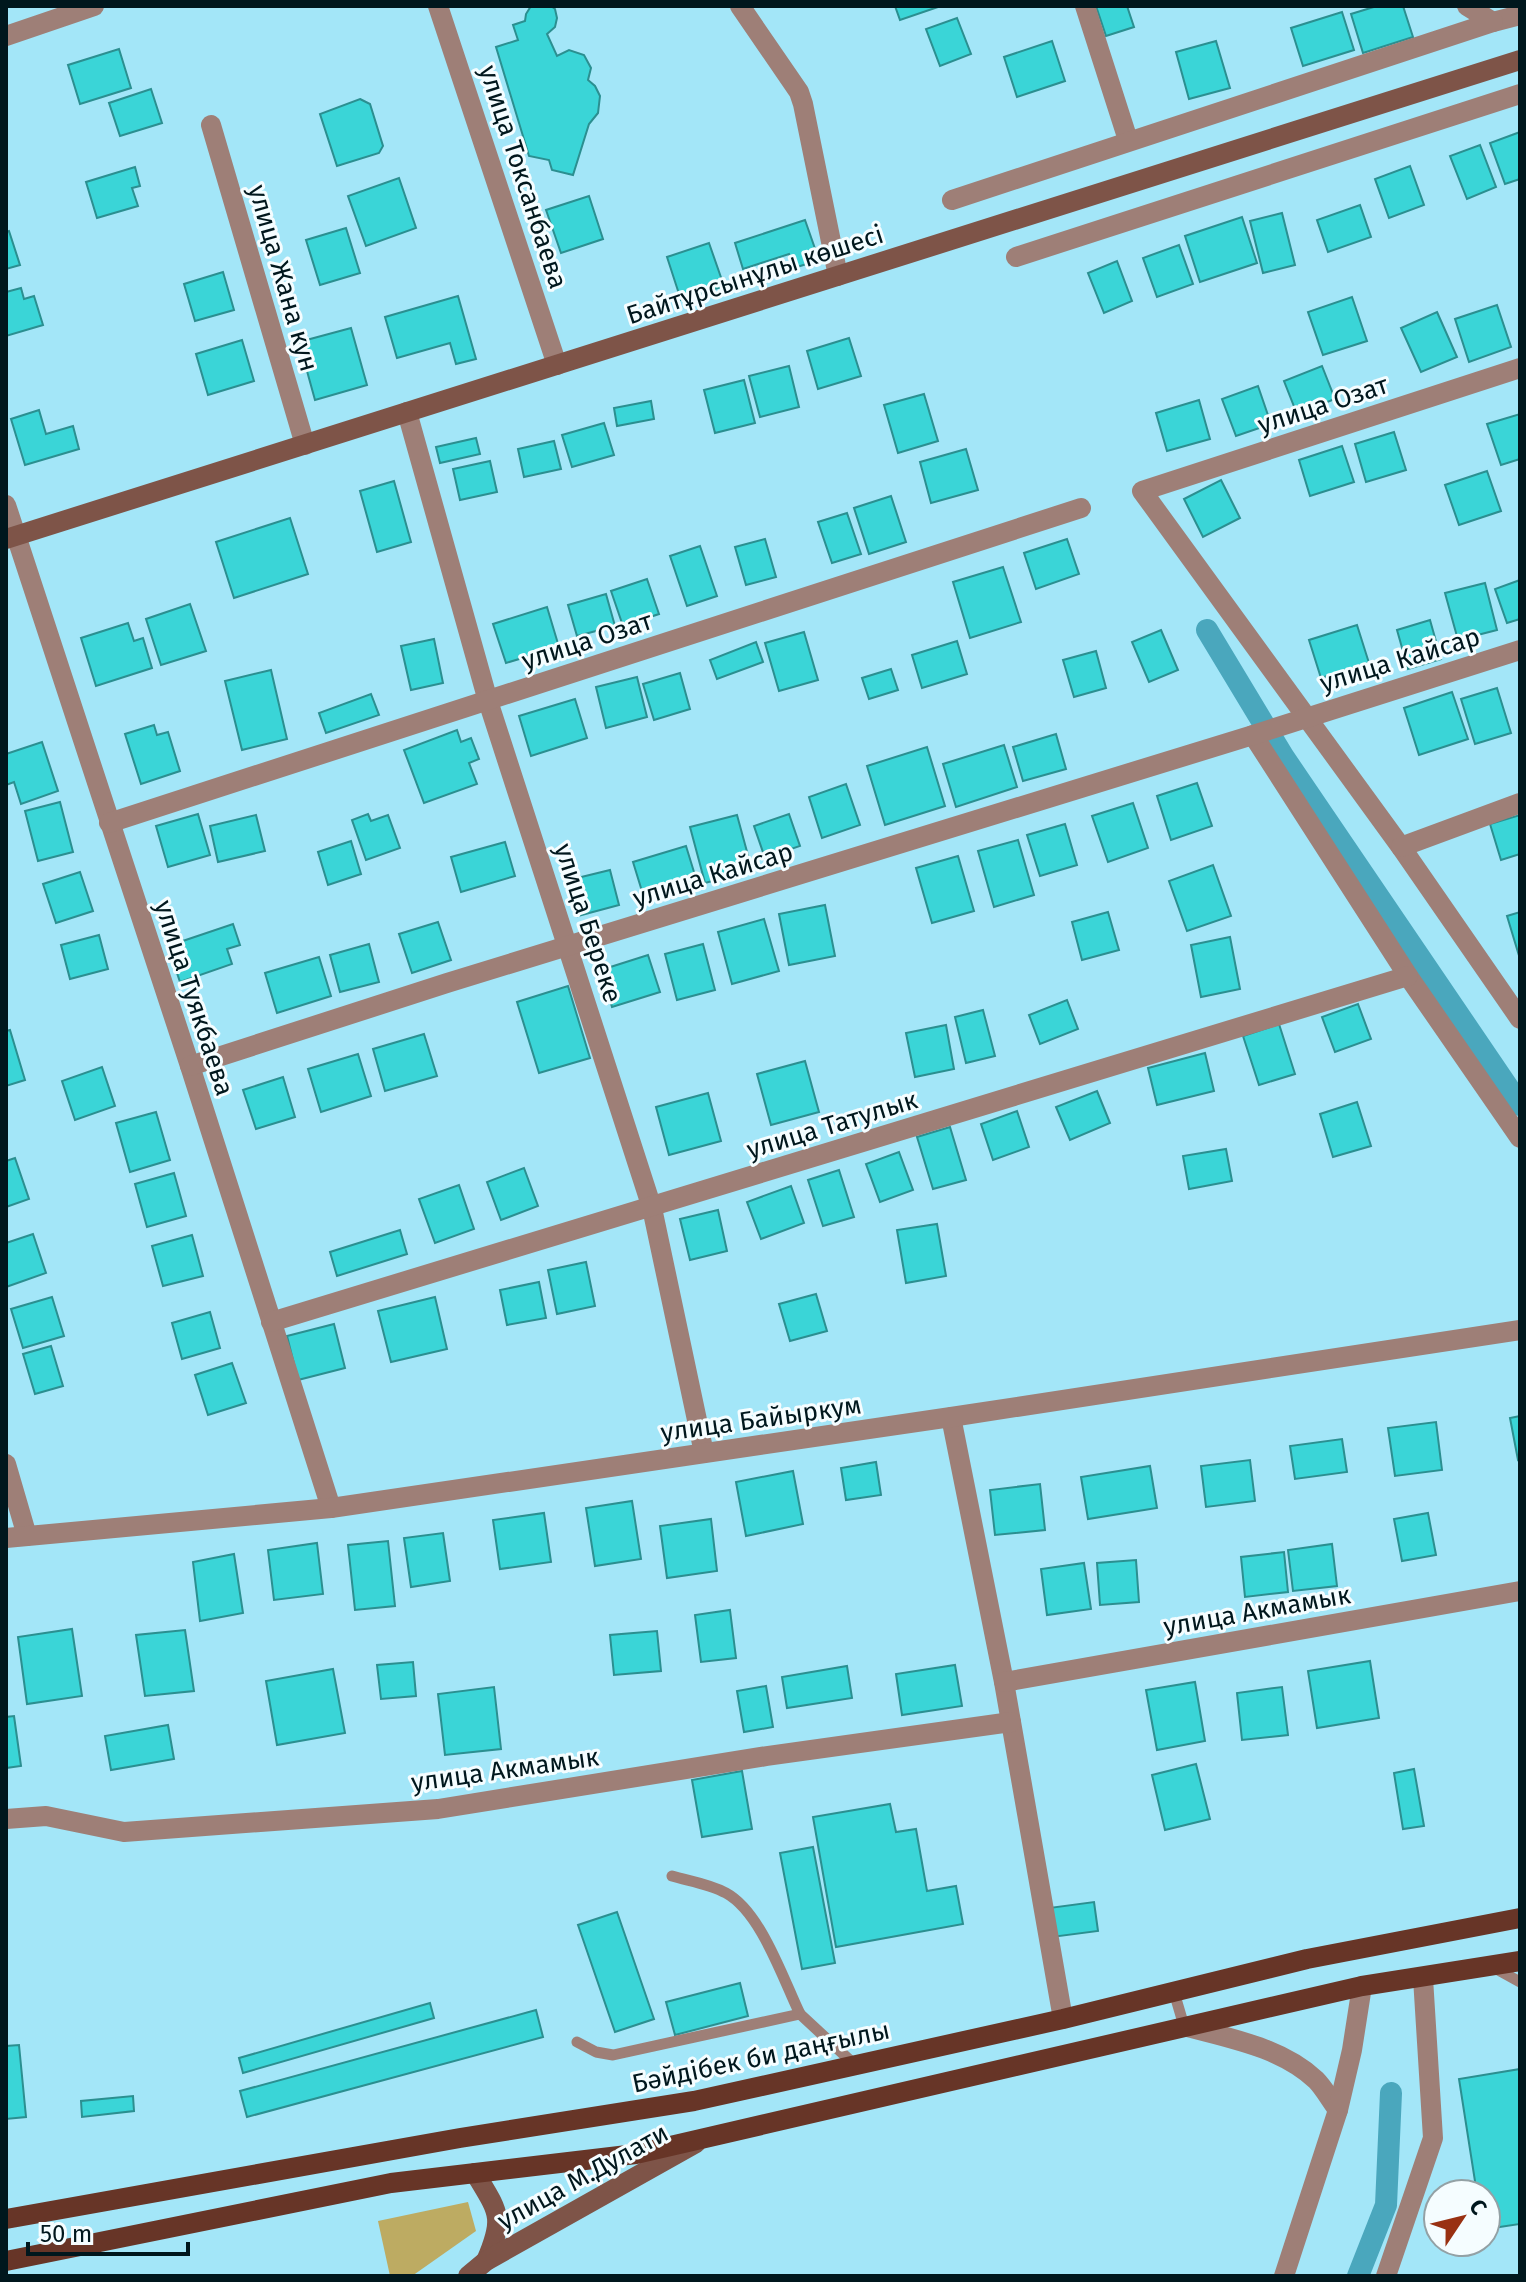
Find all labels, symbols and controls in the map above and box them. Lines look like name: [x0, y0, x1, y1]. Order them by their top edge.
street label: улица Токсанбаева: [472, 61, 574, 293]
street label: улица Жана кун: [242, 181, 324, 375]
street label: Байтұрсынұлы көшесі: [623, 219, 887, 331]
street label: улица Озат: [1254, 369, 1392, 441]
street label: улица Озат: [518, 605, 656, 677]
street label: улица Кайсар: [1316, 621, 1484, 699]
street label: улица Кайсар: [629, 836, 797, 914]
street label: улица Береке: [548, 839, 628, 1007]
street label: улица Туякбаева: [148, 896, 240, 1100]
street label: улица Татулык: [743, 1084, 922, 1166]
street label: улица Байыркум: [659, 1390, 863, 1448]
street label: улица Акмамык: [1161, 1579, 1353, 1643]
street label: улица Акмамык: [409, 1741, 601, 1799]
street label: Бәйдібек би даңғылы: [629, 2015, 893, 2099]
street label: улица М.Дулати: [492, 2117, 674, 2237]
north arrow: [1422, 2178, 1502, 2258]
text: С: [1463, 2194, 1493, 2220]
scale bar: [28, 2206, 188, 2256]
text: 50 m: [40, 2220, 92, 2248]

